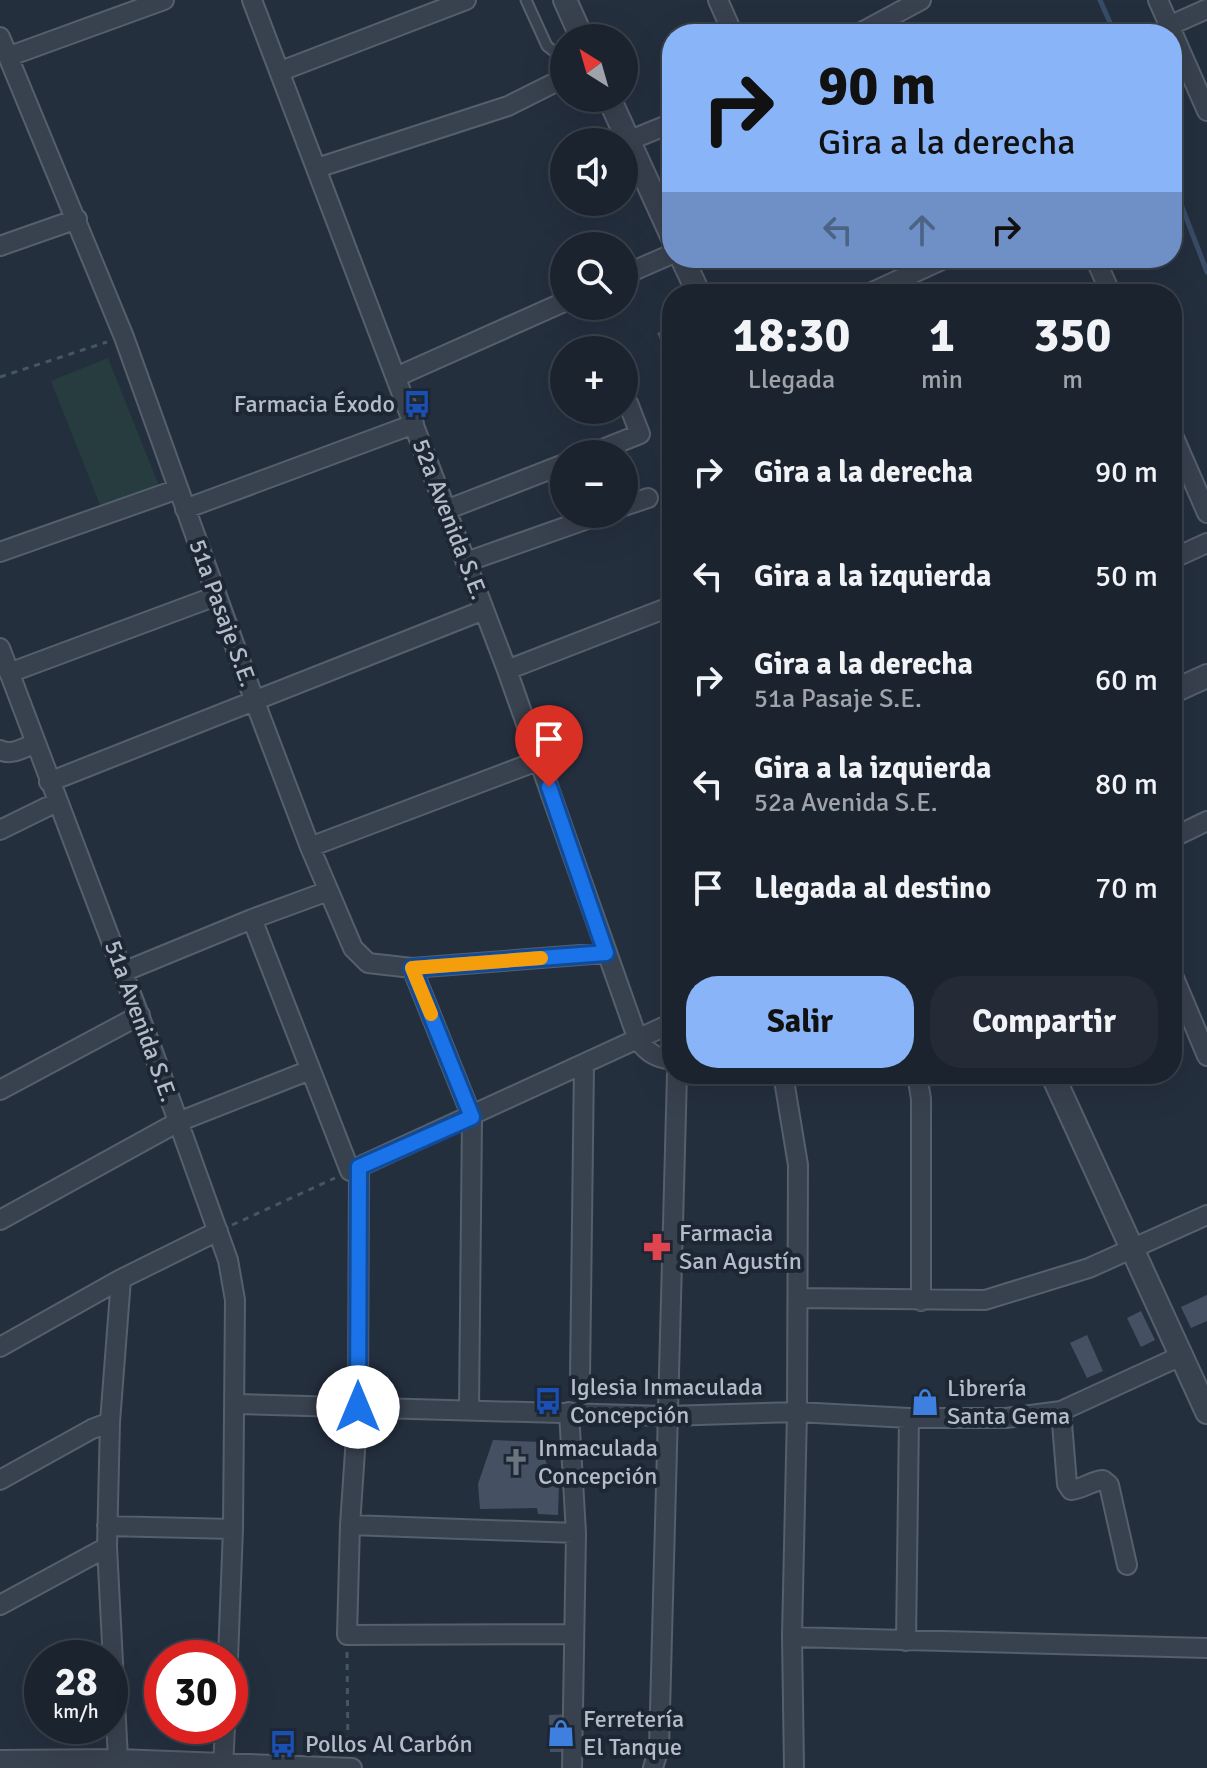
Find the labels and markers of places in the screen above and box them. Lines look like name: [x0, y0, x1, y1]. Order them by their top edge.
place label: Farmacia Éxodo: [234, 389, 395, 419]
bus stop icon: Farmacia Éxodo: [402, 389, 432, 419]
pin: [515, 705, 583, 787]
place label: Farmacia San Agustín: [679, 1218, 802, 1276]
pharmacy icon: Farmacia San Agustín: [642, 1232, 672, 1262]
place label: Iglesia Inmaculada Concepción: [570, 1372, 763, 1430]
place label: Librería Santa Gema: [947, 1373, 1070, 1431]
bus stop icon: Iglesia Inmaculada Concepción: [533, 1386, 563, 1416]
shop icon: Librería Santa Gema: [910, 1387, 940, 1417]
place label: Inmaculada Concepción: [538, 1433, 658, 1491]
church icon: Inmaculada Concepción: [501, 1447, 531, 1477]
place label: Ferretería El Tanque: [583, 1704, 684, 1762]
shop icon: Ferretería El Tanque: [546, 1718, 576, 1748]
bus stop icon: Pollos Al Carbón: [268, 1729, 298, 1759]
place label: Pollos Al Carbón: [305, 1729, 473, 1759]

